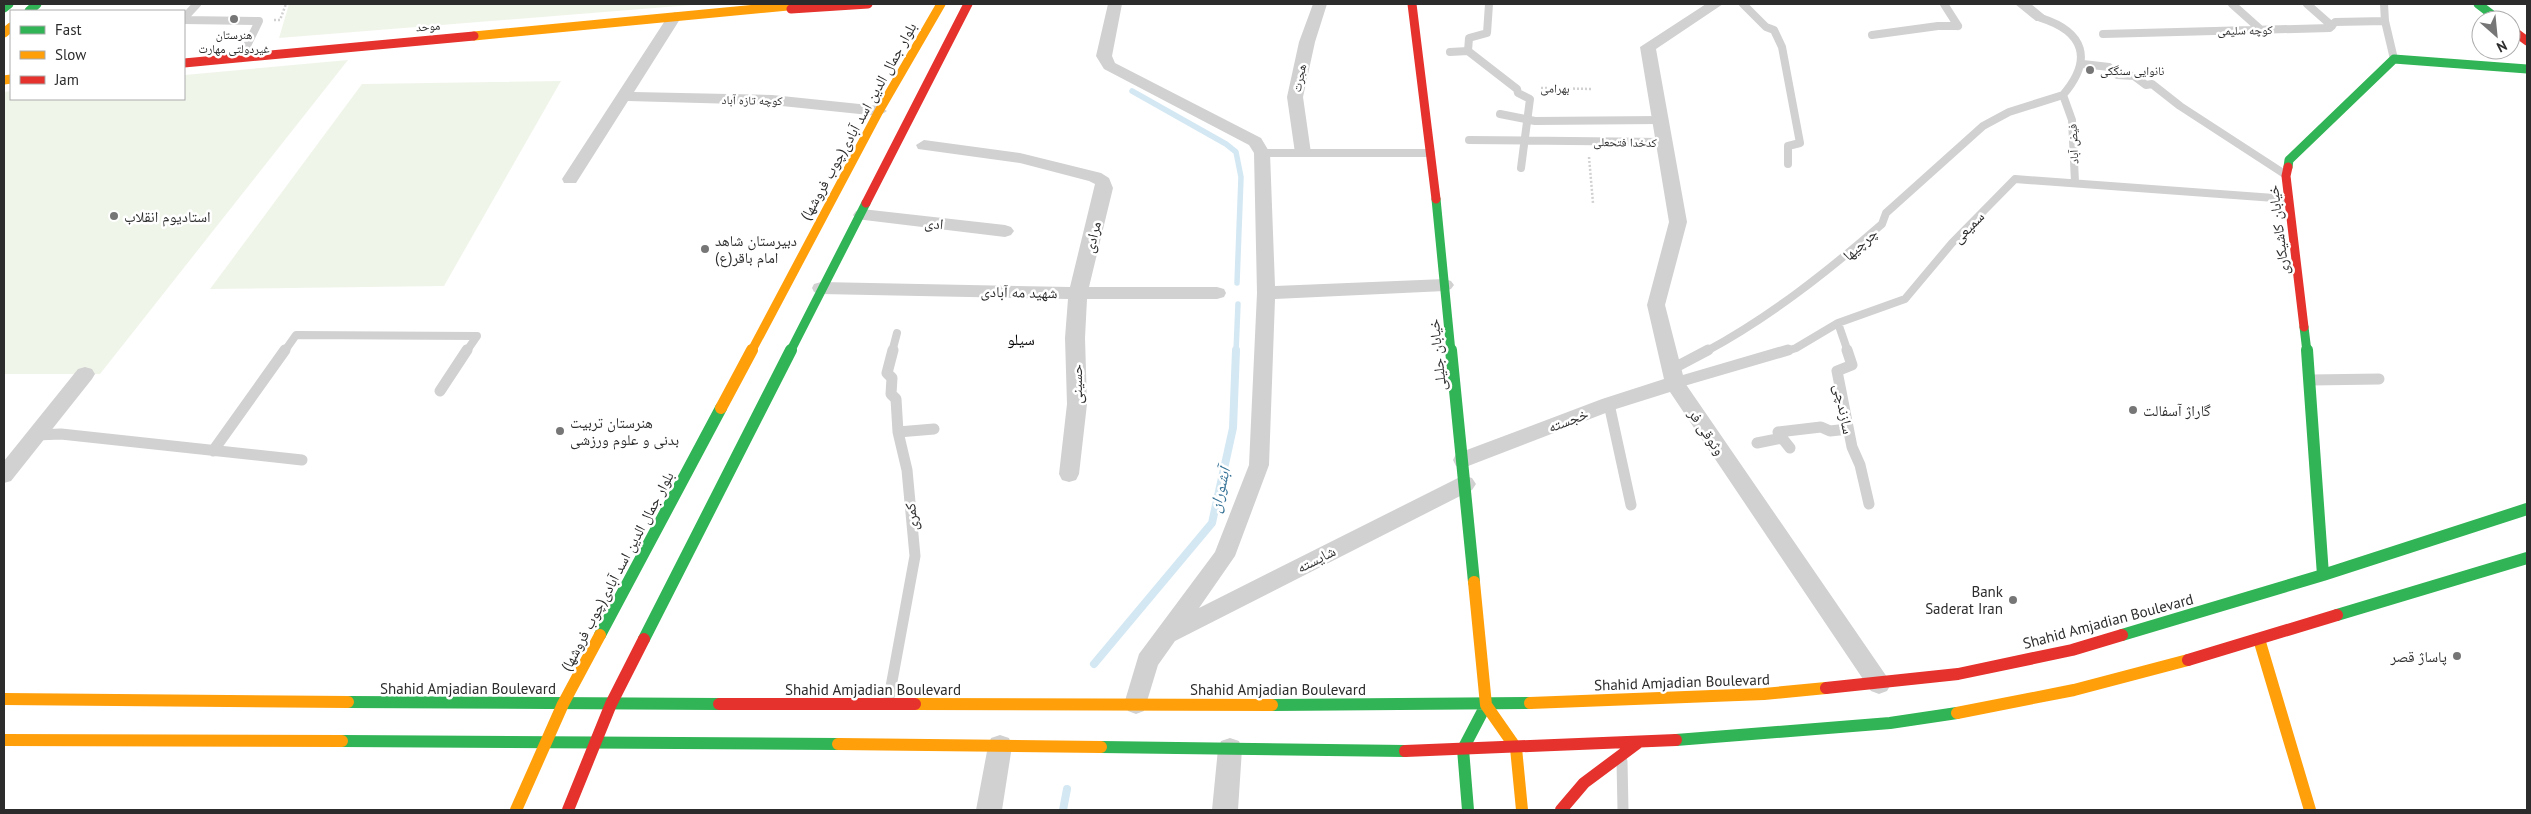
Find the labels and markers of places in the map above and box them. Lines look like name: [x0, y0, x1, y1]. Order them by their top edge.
marker: هنرستان غیردولتی مهارت: [228, 13, 240, 25]
place label: هنرستان غیردولتی مهارت: [198, 27, 270, 56]
place label: نانوایی سنگکی: [2100, 63, 2164, 78]
marker: نانوایی سنگکی: [2084, 64, 2096, 76]
place label: استادیوم انقلاب: [124, 207, 211, 227]
marker: استادیوم انقلاب: [108, 210, 120, 222]
place label: دبیرستان شاهد امام باقر(ع): [715, 231, 797, 268]
marker: دبیرستان شاهد امام باقر(ع): [699, 243, 711, 255]
place label: گاراژ آسفالت: [2143, 401, 2211, 420]
marker: گاراژ آسفالت: [2127, 404, 2139, 416]
place label: هنرستان تربیت بدنی و علوم ورزشی: [570, 413, 679, 450]
marker: هنرستان تربیت بدنی و علوم ورزشی: [554, 425, 566, 437]
place label: Bank Saderat Iran: [1925, 582, 2004, 618]
marker: Bank Saderat Iran: [2007, 594, 2019, 606]
place label: پاساژ قصر: [2390, 647, 2447, 666]
marker: پاساژ قصر: [2451, 650, 2463, 662]

